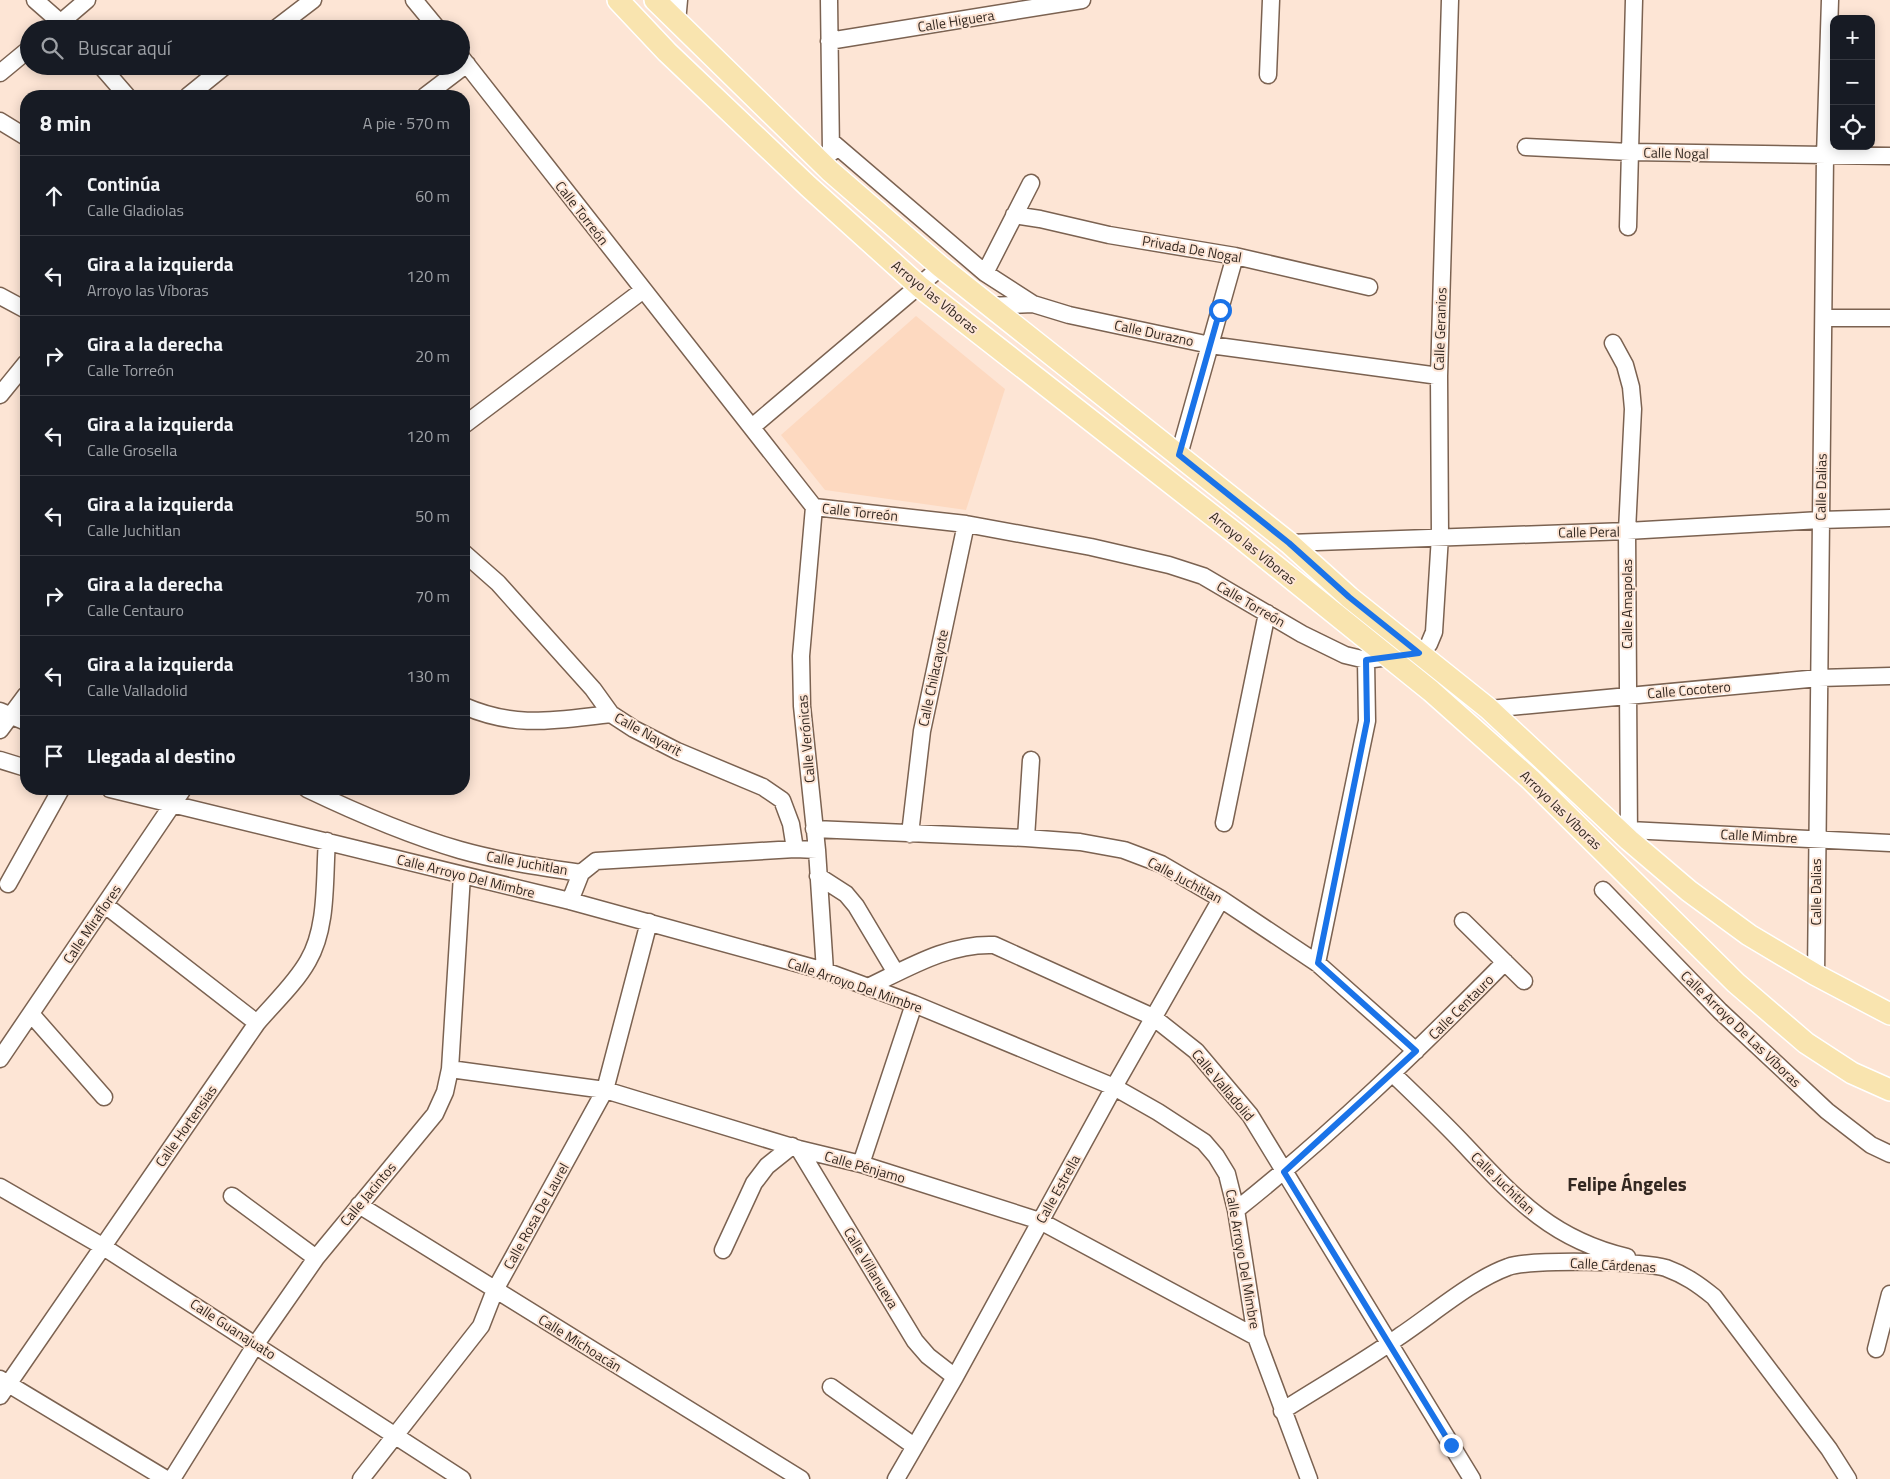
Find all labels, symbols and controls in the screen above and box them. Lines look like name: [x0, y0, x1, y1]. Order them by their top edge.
street label: Calle Higuera: [916, 4, 996, 37]
map controls: [1830, 15, 1875, 150]
button: +: [1830, 15, 1875, 60]
search box: [20, 20, 470, 75]
text: Buscar aquí: [78, 33, 171, 62]
icon: search: [38, 34, 66, 62]
button: −: [1830, 60, 1875, 105]
button: locate: [1830, 105, 1875, 150]
text: 8 min: [40, 107, 91, 139]
text: A pie · 570 m: [363, 111, 450, 135]
street label: Calle Nogal: [1643, 141, 1709, 164]
text: Continúa: [87, 169, 160, 198]
street label: Calle Torreón: [551, 176, 614, 249]
icon: ahead: [40, 182, 68, 210]
text: 60 m: [415, 184, 450, 208]
text: Calle Gladiolas: [87, 198, 184, 222]
street label: Privada De Nogal: [1141, 229, 1244, 268]
text: Gira a la izquierda: [87, 249, 234, 278]
street label: Arroyo las Víboras: [887, 255, 983, 338]
icon: left: [40, 262, 68, 290]
text: 120 m: [406, 264, 450, 288]
text: Arroyo las Víboras: [87, 278, 209, 302]
street label: Calle Geranios: [1428, 287, 1451, 371]
route start: [1209, 299, 1232, 322]
street label: Calle Durazno: [1112, 314, 1196, 351]
text: Gira a la derecha: [87, 329, 223, 358]
icon: right: [40, 342, 68, 370]
text: 20 m: [415, 344, 450, 368]
text: Calle Torreón: [87, 358, 174, 382]
text: Gira a la izquierda: [87, 409, 234, 438]
icon: left: [40, 422, 68, 450]
text: 120 m: [406, 424, 450, 448]
text: Calle Grosella: [87, 438, 177, 462]
street label: Calle Dalias: [1809, 453, 1832, 521]
text: Gira a la izquierda: [87, 489, 234, 518]
street label: Calle Torreón: [821, 497, 899, 526]
icon: left: [40, 502, 68, 530]
text: 50 m: [415, 504, 450, 528]
street label: Arroyo las Víboras: [1205, 506, 1301, 589]
text: Calle Juchitlan: [87, 518, 181, 542]
street label: Calle Peral: [1558, 520, 1620, 543]
street label: Calle Amapolas: [1616, 559, 1637, 649]
text: Gira a la derecha: [87, 569, 223, 598]
street label: Calle Torreón: [1213, 575, 1290, 632]
icon: right: [40, 582, 68, 610]
text: 70 m: [415, 584, 450, 608]
text: Calle Centauro: [87, 598, 184, 622]
street label: Calle Chilacayote: [912, 627, 953, 728]
text: Gira a la izquierda: [87, 649, 234, 678]
icon: left: [40, 662, 68, 690]
text: 130 m: [406, 664, 450, 688]
street label: Calle Cocotero: [1646, 675, 1731, 704]
text: Calle Valladolid: [87, 678, 188, 702]
street label: Calle Verónicas: [791, 694, 820, 784]
street label: Calle Nayarit: [611, 706, 686, 761]
text: Llegada al destino: [87, 741, 236, 770]
icon: arrive: [40, 742, 68, 770]
street label: Arroyo las Víboras: [1516, 765, 1607, 854]
street label: Calle Mimbre: [1720, 823, 1798, 848]
street label: Calle Juchitlan: [485, 845, 569, 880]
street label: Calle Arroyo Del Mimbre: [395, 848, 537, 903]
street label: Calle Juchitlan: [1144, 851, 1226, 908]
street label: Calle Dalias: [1805, 858, 1826, 926]
street label: Calle Miraflores: [57, 880, 126, 968]
street label: Calle Arroyo Del Mimbre: [785, 952, 926, 1018]
street label: Calle Arroyo De Las Víboras: [1676, 965, 1806, 1092]
street label: Calle Centauro: [1423, 969, 1498, 1044]
street label: Calle Valladolid: [1187, 1044, 1260, 1125]
street label: Calle Hortensias: [150, 1081, 222, 1171]
street label: Calle Pénjamo: [822, 1145, 908, 1188]
street label: Calle Juchitlan: [1467, 1147, 1540, 1219]
street label: Calle Estrella: [1030, 1151, 1085, 1227]
street label: Calle Jacintos: [335, 1157, 401, 1230]
street label: Calle Rosa De Laurel: [498, 1159, 574, 1273]
district label: Felipe Ángeles: [1567, 1169, 1687, 1198]
street label: Calle Arroyo Del Mimbre: [1221, 1187, 1266, 1330]
street label: Calle Villanueva: [839, 1223, 904, 1312]
street label: Calle Cárdenas: [1570, 1252, 1657, 1277]
street label: Calle Guanajuato: [186, 1293, 280, 1364]
street label: Calle Michoacán: [535, 1309, 626, 1377]
route end: [1440, 1434, 1463, 1457]

